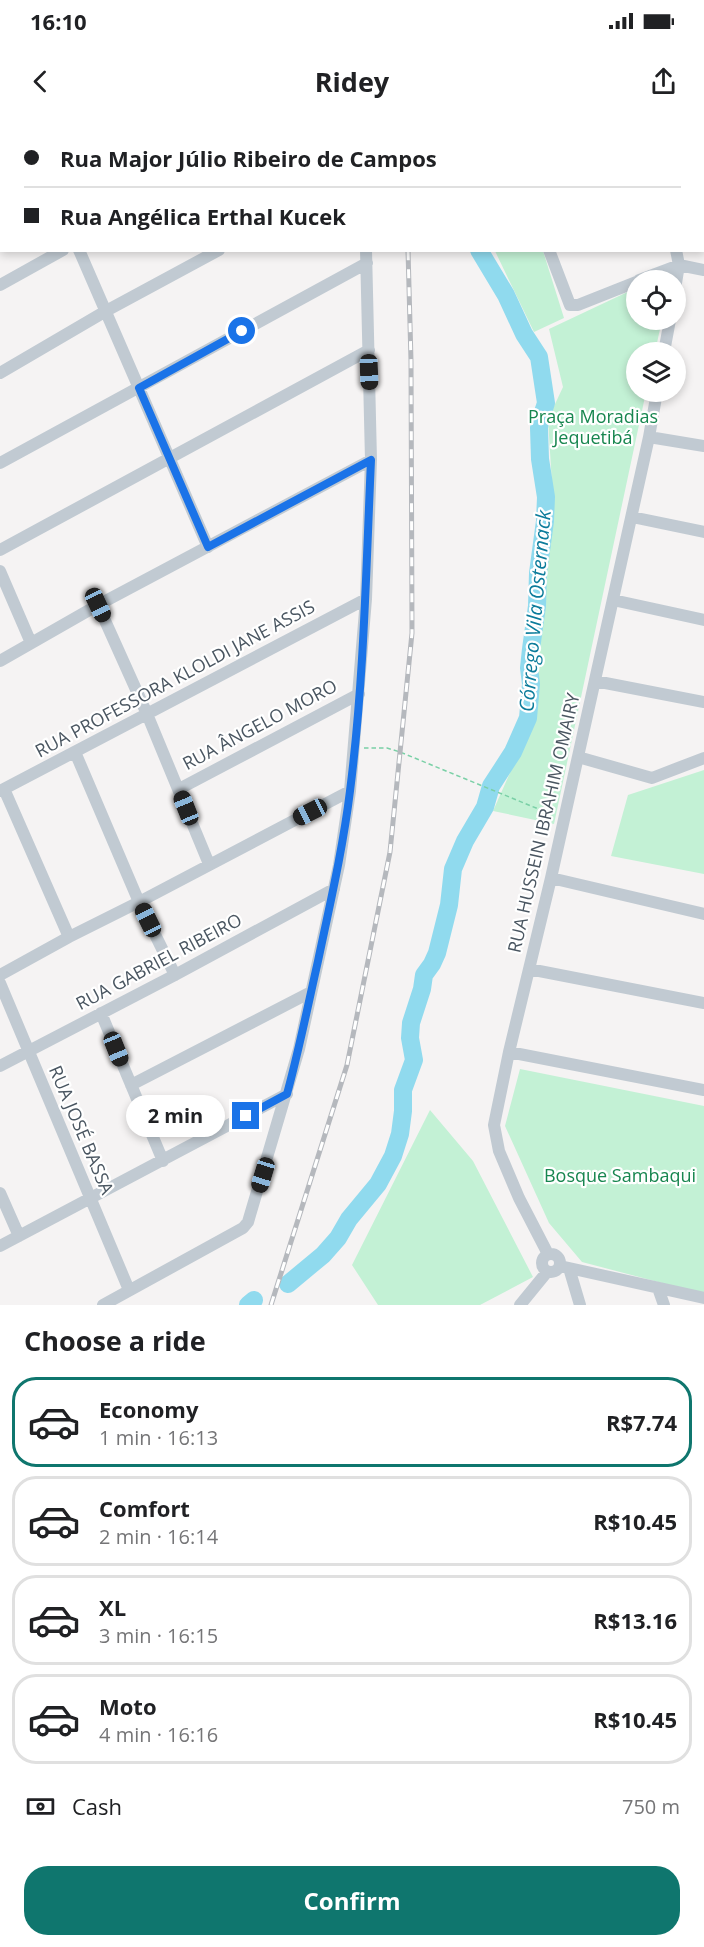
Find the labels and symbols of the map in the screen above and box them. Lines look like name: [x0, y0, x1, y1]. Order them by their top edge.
route start: [228, 317, 255, 344]
car: [359, 354, 379, 390]
park label: Praça Moradias Jequetibá: [528, 404, 658, 449]
water label: Córrego Vila Osternack: [512, 508, 557, 713]
car: [82, 585, 114, 625]
street label: RUA PROFESSORA KLOLDI JANE ASSIS: [31, 594, 319, 762]
street label: RUA ÂNGELO MORO: [178, 673, 341, 775]
street label: RUA HUSSEIN IBRAHIM OMAIRY: [501, 690, 585, 955]
car: [171, 788, 201, 828]
car: [290, 796, 330, 828]
car: [132, 900, 164, 940]
street label: RUA GABRIEL RIBEIRO: [71, 907, 246, 1015]
car: [101, 1029, 131, 1069]
street label: RUA JOSÉ BASSA: [44, 1061, 120, 1198]
callout: 2 min: [126, 1095, 225, 1137]
route end: [232, 1102, 259, 1129]
car: [249, 1155, 277, 1195]
park label: Bosque Sambaqui: [544, 1163, 696, 1187]

